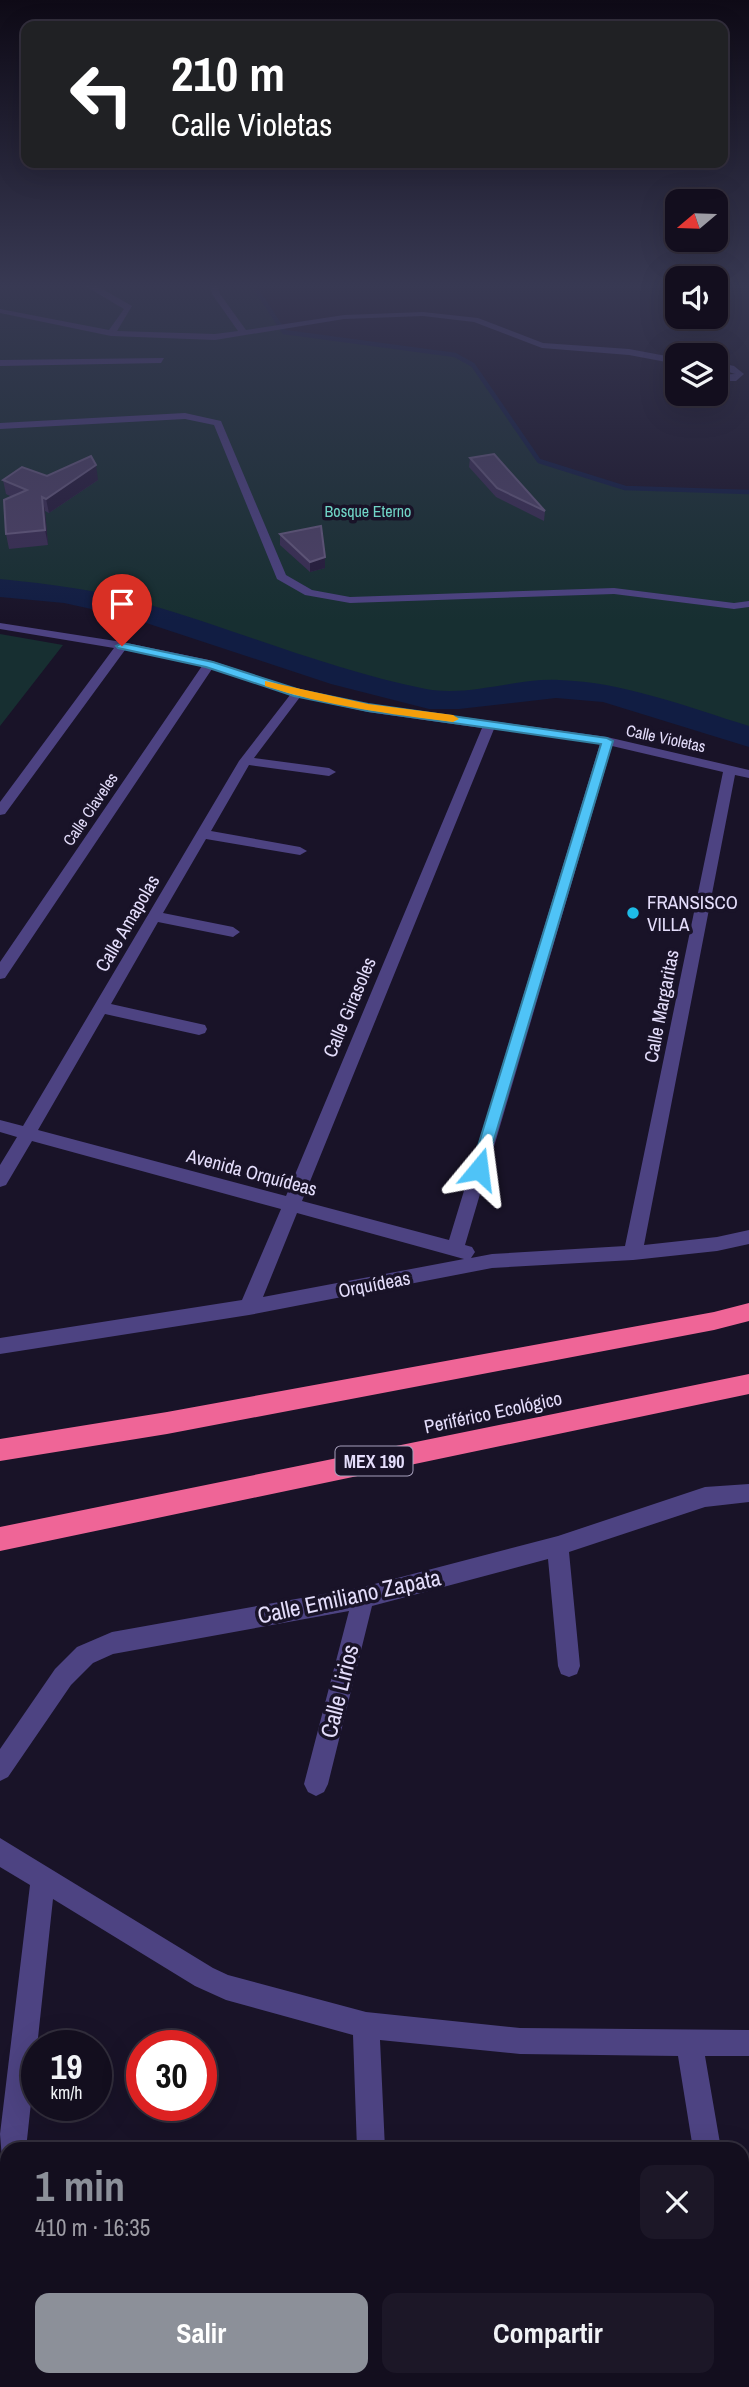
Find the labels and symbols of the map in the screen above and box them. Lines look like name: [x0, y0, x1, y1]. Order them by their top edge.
north arrow: [665, 189, 728, 252]
park label: Bosque Eterno: [325, 500, 411, 522]
pin: [92, 574, 152, 646]
street label: Calle Violetas: [624, 719, 708, 757]
street label: Calle Claveles: [57, 768, 123, 850]
street label: Calle Amapolas: [89, 869, 165, 976]
place label: FRANSISCO VILLA: [647, 889, 738, 937]
marker: FRANSISCO VILLA: [625, 905, 641, 921]
street label: Calle Margaritas: [637, 947, 685, 1065]
street label: Calle Girasoles: [316, 953, 382, 1061]
position arrow: [442, 1132, 516, 1206]
street label: Avenida Orquídeas: [183, 1142, 320, 1202]
street label: Orquídeas: [336, 1264, 412, 1304]
street label: Periférico Ecológico: [422, 1385, 564, 1439]
road number: MEX 190: [336, 1446, 412, 1476]
street label: Calle Emiliano Zapata: [255, 1561, 444, 1631]
street label: Calle Lirios: [312, 1641, 366, 1741]
speed limit sign: 30: [126, 2030, 217, 2121]

